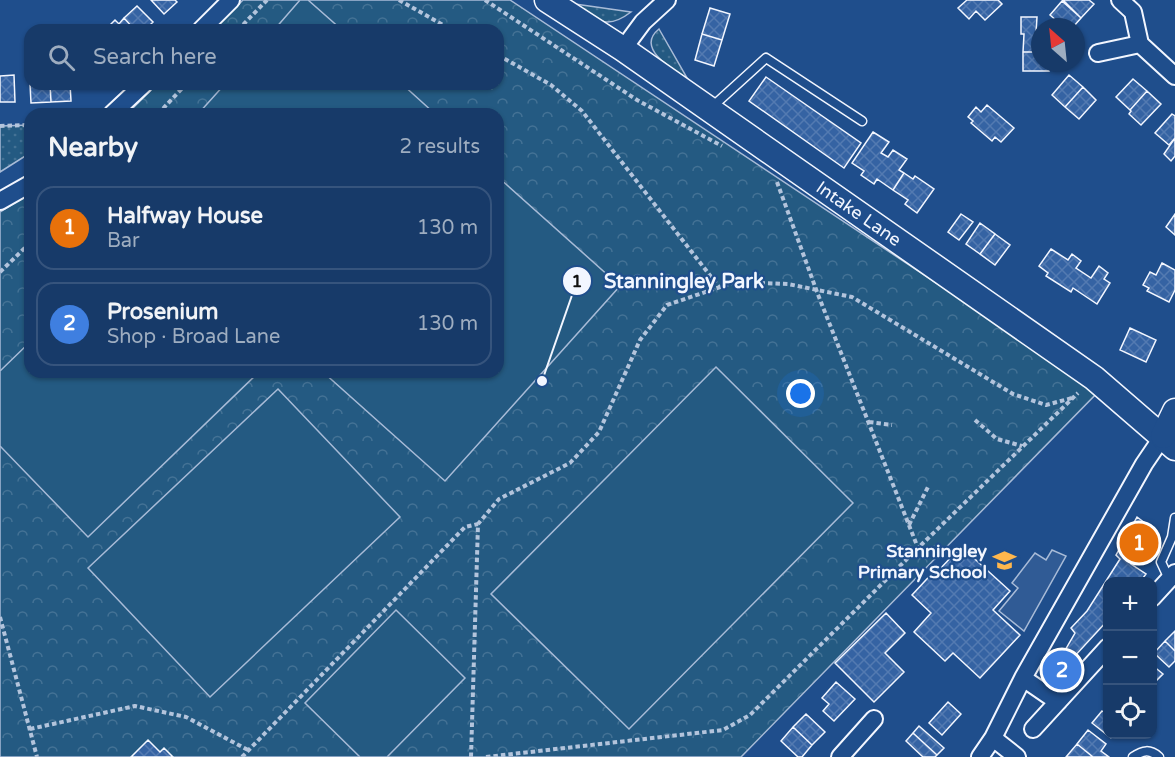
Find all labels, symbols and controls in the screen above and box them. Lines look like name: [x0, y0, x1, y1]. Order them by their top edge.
north arrow: [1031, 18, 1085, 72]
search box: [24, 24, 504, 90]
icon: search: [45, 41, 78, 74]
text: Search here: [93, 44, 217, 70]
text: Nearby: [48, 132, 138, 163]
text: 2 results: [400, 135, 480, 159]
street label: Intake Lane: [812, 176, 906, 251]
text: Halfway House: [107, 203, 263, 229]
text: 1: [63, 216, 76, 240]
text: 130 m: [417, 216, 478, 240]
text: Bar: [107, 229, 140, 253]
callout: Stanningley Park: [562, 262, 776, 300]
text: 1: [571, 270, 583, 292]
text: Stanningley Park: [604, 270, 764, 294]
text: Prosenium: [107, 299, 219, 325]
text: 2: [63, 312, 76, 336]
text: 130 m: [417, 312, 478, 336]
text: Shop · Broad Lane: [107, 325, 280, 349]
your location: [786, 379, 815, 408]
pin: 1: [1120, 520, 1158, 566]
place label: Stanningley Primary School: [858, 540, 987, 583]
school or university icon: Stanningley Primary School: [992, 548, 1018, 574]
map controls: [1103, 577, 1157, 739]
button: +: [1103, 577, 1157, 631]
button: −: [1103, 631, 1157, 685]
pin: 2: [1042, 648, 1082, 692]
button: locate: [1103, 685, 1157, 739]

